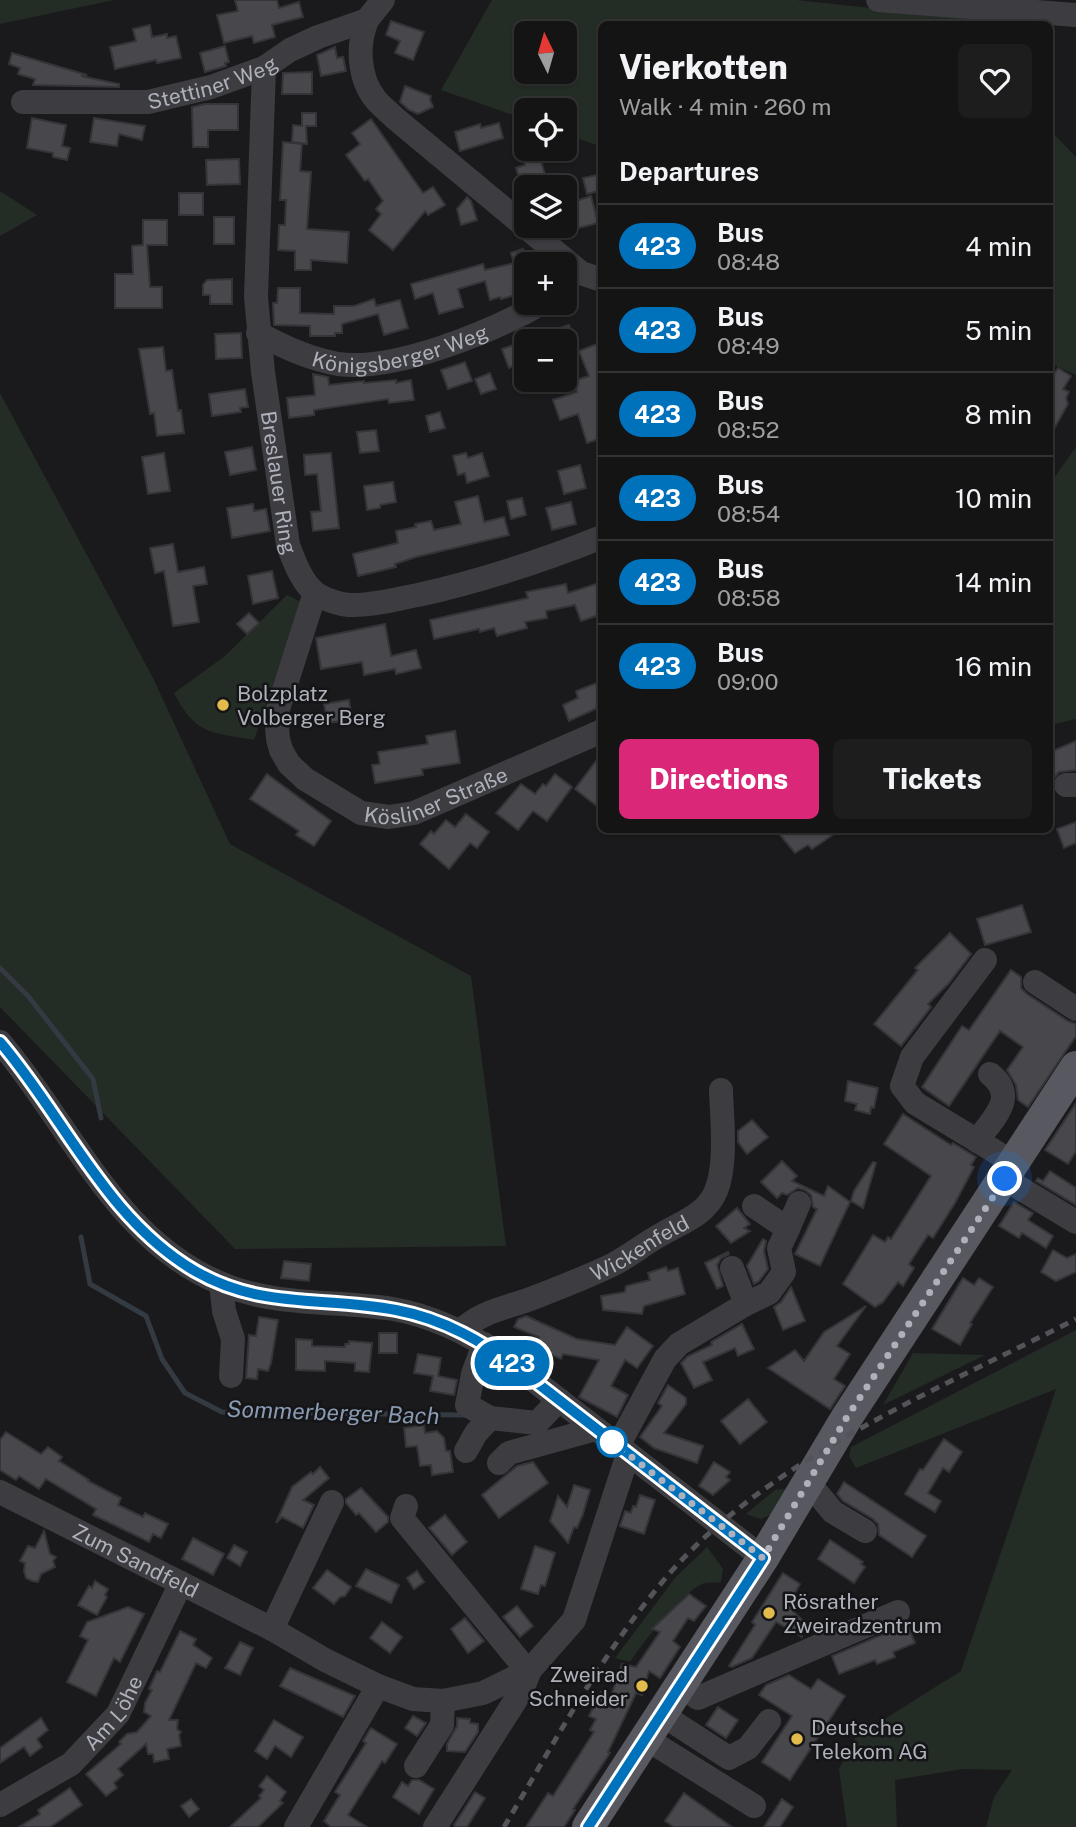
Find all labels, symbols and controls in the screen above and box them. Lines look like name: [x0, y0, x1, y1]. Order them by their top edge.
north arrow: [514, 21, 578, 84]
map controls: [514, 21, 577, 392]
button: heart: [958, 44, 1032, 118]
text: Vierkotten: [619, 48, 788, 86]
street label: Stettiner Weg: [145, 50, 282, 114]
text: Walk · 4 min · 260 m: [619, 93, 832, 120]
button: locate: [514, 98, 577, 161]
text: Departures: [619, 156, 759, 187]
button: layers: [514, 175, 577, 238]
text: Bus: [717, 217, 764, 248]
text: 4 min: [965, 231, 1032, 262]
text: 423: [634, 232, 681, 260]
text: 08:48: [717, 248, 780, 275]
button: +: [514, 252, 577, 315]
text: Bus: [717, 301, 764, 332]
text: 5 min: [965, 315, 1032, 346]
text: 423: [634, 316, 681, 344]
street label: Königsberger Weg: [309, 319, 492, 378]
button: −: [514, 329, 577, 392]
text: 08:49: [717, 332, 780, 359]
text: Bus: [717, 385, 764, 416]
text: 8 min: [965, 399, 1032, 430]
text: 423: [634, 400, 681, 428]
street label: Breslauer Ring: [256, 409, 303, 558]
text: 08:52: [717, 416, 779, 443]
text: Bus: [717, 469, 764, 500]
text: 10 min: [955, 483, 1032, 514]
text: 423: [634, 484, 681, 512]
text: 08:54: [717, 500, 780, 527]
text: Bus: [717, 553, 764, 584]
text: 14 min: [955, 567, 1032, 598]
text: 423: [634, 568, 681, 596]
text: 08:58: [717, 584, 781, 611]
text: Bus: [717, 637, 764, 668]
text: 16 min: [955, 651, 1032, 682]
text: 423: [634, 652, 681, 680]
text: 09:00: [717, 668, 778, 695]
place label: Bolzplatz Volberger Berg: [237, 681, 386, 730]
marker: Bolzplatz Volberger Berg: [215, 697, 231, 713]
button: Directions: [619, 739, 819, 819]
button: Tickets: [833, 739, 1032, 819]
street label: Kösliner Straße: [363, 761, 511, 829]
your location: [987, 1161, 1022, 1196]
street label: Wickenfeld: [586, 1209, 693, 1286]
line badge: 423: [472, 1340, 552, 1386]
text: 423: [489, 1349, 535, 1377]
water label: Sommerberger Bach: [226, 1395, 440, 1429]
unlabelled marker: [597, 1427, 627, 1457]
street label: Zum Sandfeld: [69, 1518, 203, 1603]
place label: Rösrather Zweiradzentrum: [783, 1589, 942, 1638]
marker: Rösrather Zweiradzentrum: [761, 1605, 777, 1621]
place label: Zweirad Schneider: [529, 1662, 628, 1711]
street label: Am Löhe: [78, 1671, 147, 1755]
marker: Zweirad Schneider: [634, 1678, 650, 1694]
place label: Deutsche Telekom AG: [811, 1715, 928, 1764]
marker: Deutsche Telekom AG: [789, 1731, 805, 1747]

